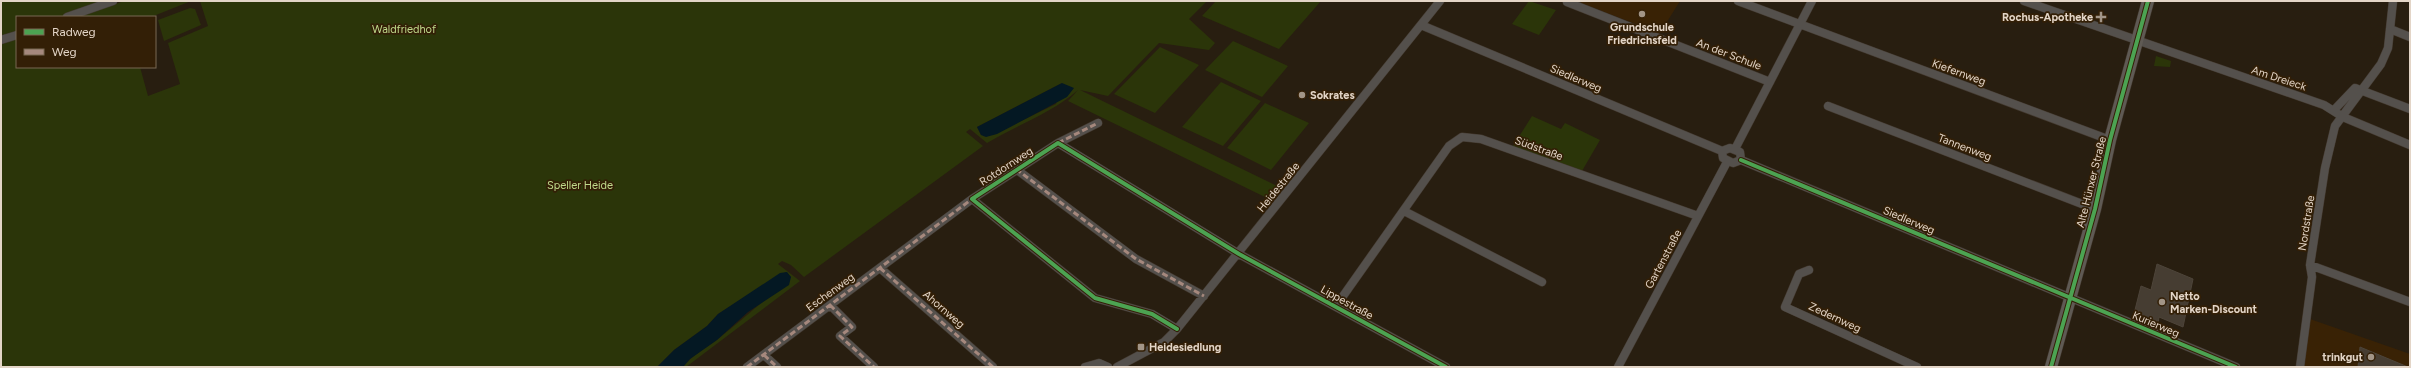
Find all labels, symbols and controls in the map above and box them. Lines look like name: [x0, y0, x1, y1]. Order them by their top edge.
marker: Grundschule Friedrichsfeld: [1637, 9, 1647, 19]
place label: Rochus-Apotheke: [2002, 11, 2093, 24]
marker: Rochus-Apotheke: [2096, 12, 2106, 22]
legend: [16, 16, 156, 68]
place label: Grundschule Friedrichsfeld: [1607, 21, 1677, 47]
park label: Waldfriedhof: [372, 23, 437, 36]
text: Radweg: [52, 25, 96, 39]
street label: An der Schule: [1694, 36, 1763, 73]
text: Weg: [52, 45, 77, 59]
street label: Kiefernweg: [1930, 57, 1987, 88]
street label: Siedlerweg: [1548, 62, 1604, 95]
street label: Am Dreieck: [2250, 64, 2308, 94]
place label: Sokrates: [1310, 89, 1355, 102]
marker: Sokrates: [1297, 90, 1307, 100]
street label: Tannenweg: [1936, 131, 1993, 164]
street label: Südstraße: [1513, 134, 1565, 163]
street label: Alte Hünxer Straße: [2074, 135, 2109, 229]
street label: Rotdornweg: [977, 144, 1035, 188]
street label: Heidestraße: [1254, 160, 1302, 215]
park label: Speller Heide: [547, 179, 613, 192]
street label: Nordstraße: [2296, 194, 2317, 252]
street label: Siedlerweg: [1881, 204, 1937, 237]
street label: Gartenstraße: [1642, 228, 1684, 291]
street label: Eschenweg: [804, 270, 857, 314]
street label: Lippestraße: [1318, 283, 1375, 322]
street label: Ahornweg: [920, 288, 967, 331]
place label: Netto Marken-Discount: [2170, 290, 2258, 316]
marker: Netto Marken-Discount: [2157, 297, 2167, 307]
street label: Zedernweg: [1807, 300, 1863, 335]
street label: Kurierweg: [2130, 309, 2181, 340]
place label: Heidesiedlung: [1149, 341, 1221, 354]
marker: Heidesiedlung: [1136, 342, 1146, 352]
place label: trinkgut: [2322, 351, 2364, 364]
marker: trinkgut: [2366, 352, 2376, 362]

